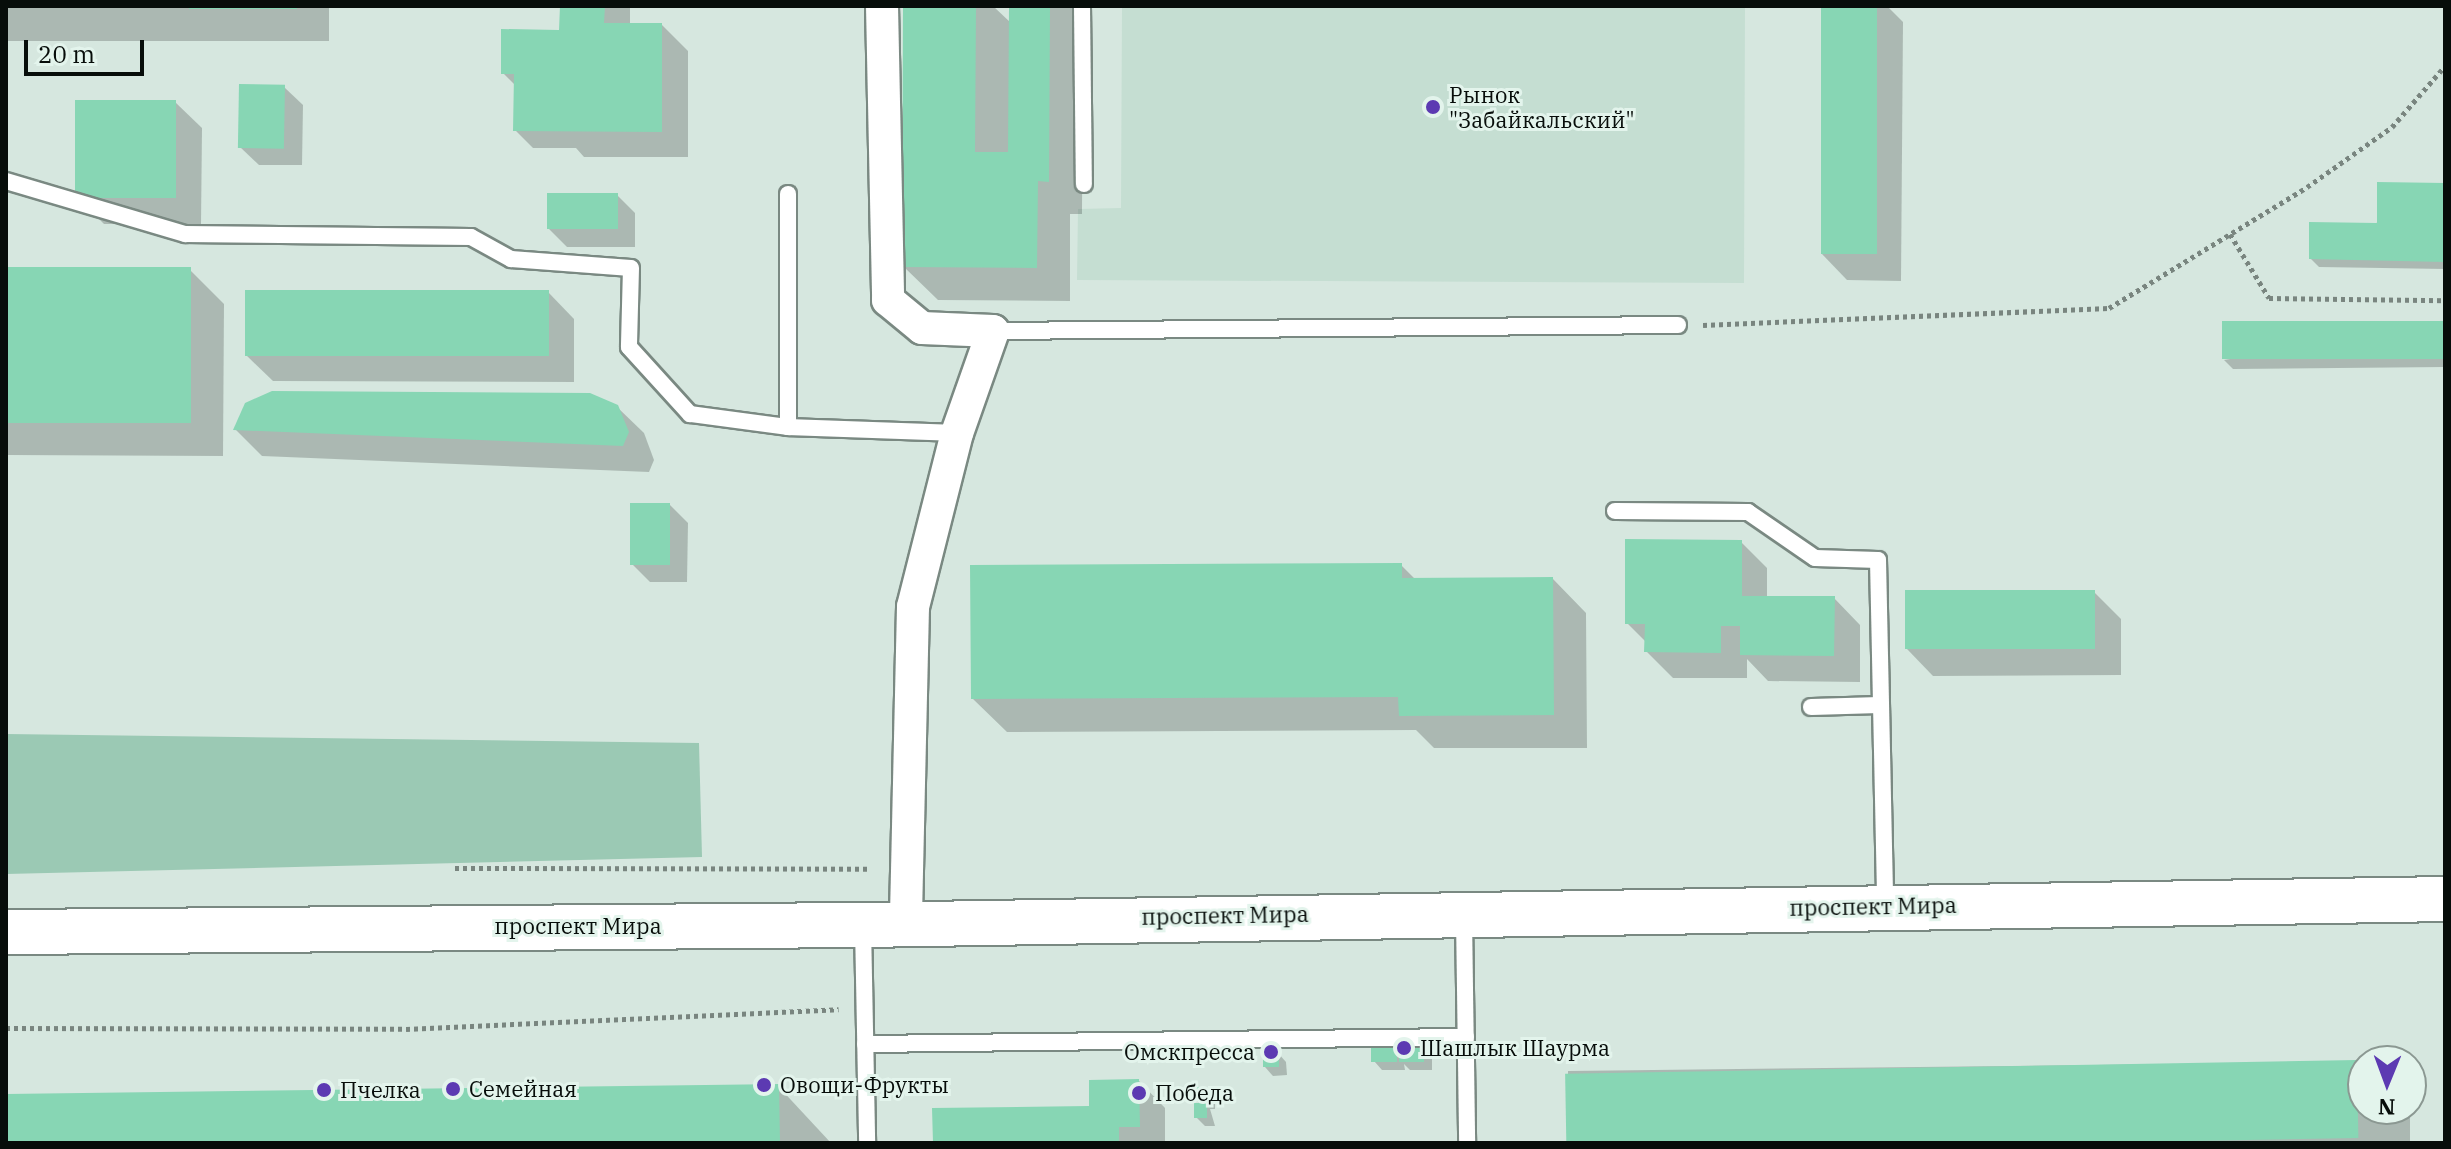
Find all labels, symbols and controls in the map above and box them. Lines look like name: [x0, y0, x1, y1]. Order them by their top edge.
scale bar: [28, 24, 148, 74]
text: 20 m: [38, 38, 95, 70]
place label: Рынок "Забайкальский": [1449, 81, 1635, 132]
marker: Рынок "Забайкальский": [1424, 98, 1442, 116]
street label: проспект Мира: [1789, 891, 1957, 921]
street label: проспект Мира: [1141, 900, 1309, 930]
street label: проспект Мира: [494, 913, 662, 939]
place label: Шашлык Шаурма: [1420, 1035, 1610, 1061]
place label: Омскпресса: [1124, 1039, 1255, 1065]
marker: Шашлык Шаурма: [1395, 1039, 1413, 1057]
marker: Омскпресса: [1262, 1043, 1280, 1061]
north arrow: [2347, 1045, 2427, 1125]
place label: Овощи-Фрукты: [780, 1072, 949, 1098]
place label: Семейная: [469, 1076, 577, 1102]
marker: Овощи-Фрукты: [755, 1076, 773, 1094]
place label: Пчелка: [340, 1077, 421, 1103]
marker: Семейная: [444, 1080, 462, 1098]
place label: Победа: [1155, 1080, 1234, 1106]
marker: Пчелка: [315, 1081, 333, 1099]
marker: Победа: [1130, 1084, 1148, 1102]
text: N: [2378, 1093, 2396, 1122]

